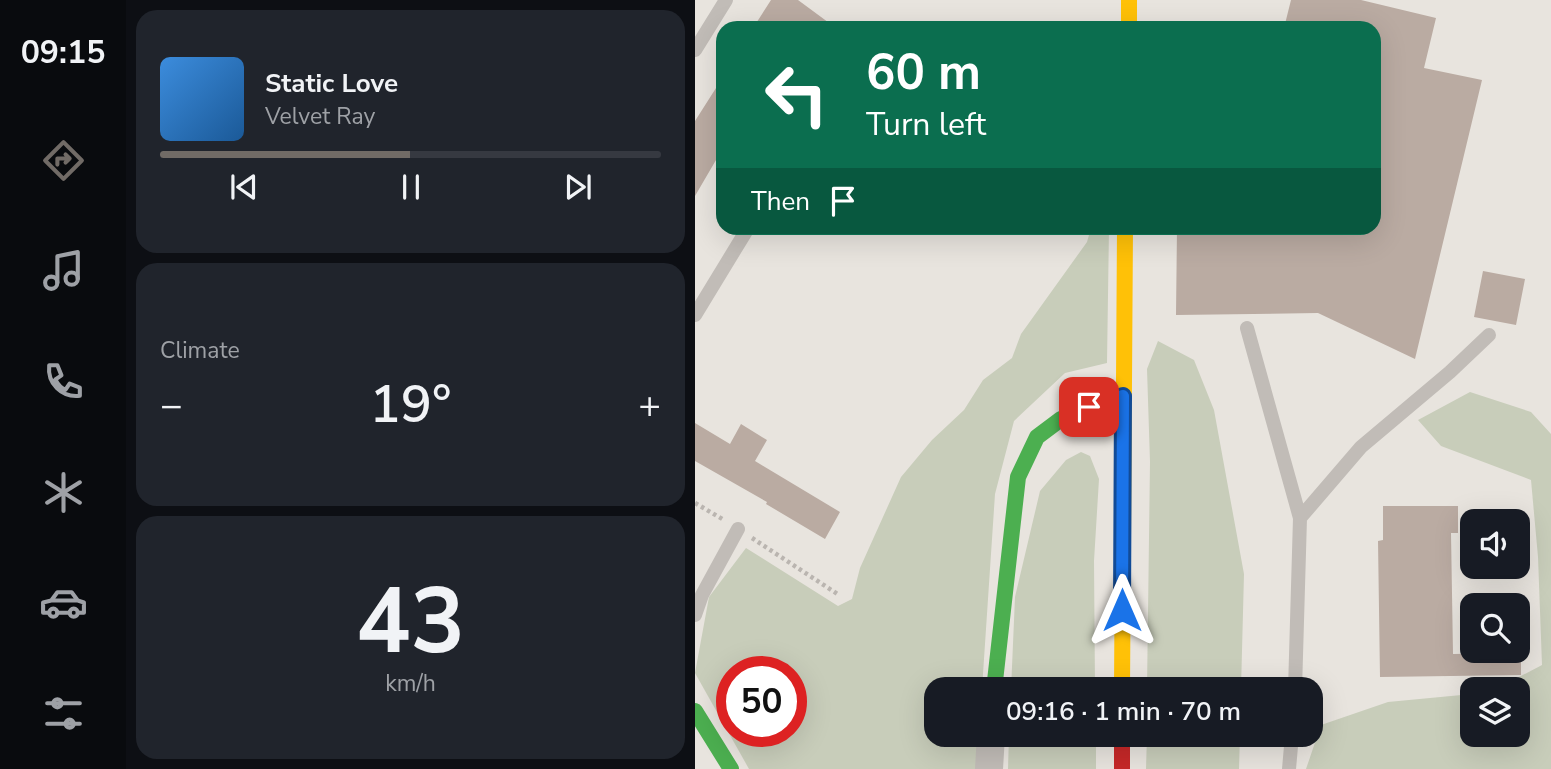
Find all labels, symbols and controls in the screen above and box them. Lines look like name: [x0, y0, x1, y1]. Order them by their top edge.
text: 09:15: [21, 31, 105, 74]
text: 60 m: [866, 39, 981, 106]
icon: left: [751, 49, 842, 140]
text: Static Love: [265, 66, 398, 101]
text: Velvet Ray: [265, 101, 375, 132]
text: Turn left: [866, 103, 986, 146]
icon: directions: [39, 136, 88, 185]
icon: previous: [225, 168, 263, 206]
icon: pause: [392, 168, 430, 206]
icon: next: [559, 168, 597, 206]
icon: arrive: [824, 182, 862, 220]
text: Then: [751, 184, 810, 219]
icon: music: [39, 246, 88, 295]
text: Climate: [160, 335, 240, 366]
icon: phone: [39, 357, 88, 406]
text: 19°: [370, 369, 451, 440]
pin: [1059, 377, 1119, 437]
text: −: [160, 380, 183, 431]
text: +: [638, 380, 661, 431]
icon: arrive: [1070, 388, 1108, 426]
icon: climate: [39, 468, 88, 517]
map controls: [1460, 509, 1530, 747]
button: sound: [1460, 509, 1530, 579]
text: 43: [356, 560, 465, 684]
position arrow: [1085, 573, 1159, 647]
icon: car: [39, 578, 88, 627]
button: search: [1460, 593, 1530, 663]
speed limit sign: 50: [716, 656, 807, 747]
text: km/h: [385, 668, 436, 699]
button: layers: [1460, 677, 1530, 747]
icon: filters: [39, 689, 88, 738]
text: 09:16 · 1 min · 70 m: [1006, 694, 1241, 729]

